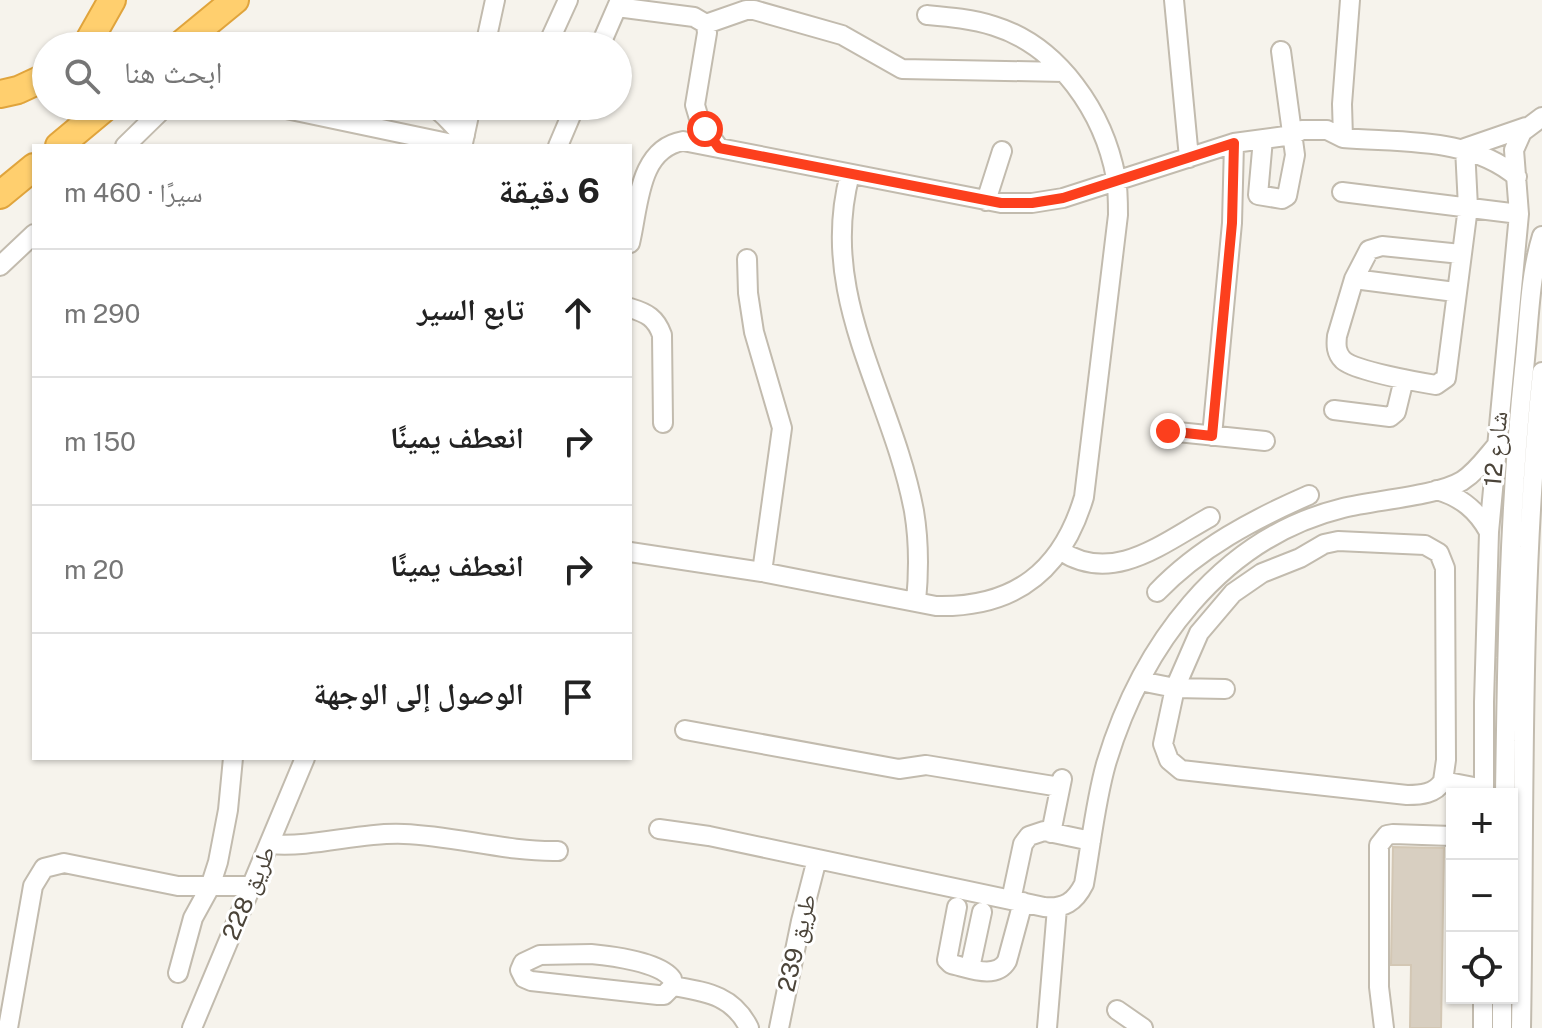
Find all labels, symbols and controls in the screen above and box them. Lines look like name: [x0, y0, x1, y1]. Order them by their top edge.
search box: [32, 32, 632, 120]
icon: search: [60, 54, 104, 98]
text: ابحث هنا: [124, 54, 223, 90]
route start: [687, 111, 723, 147]
text: 6 دقيقة: [498, 171, 600, 211]
text: سيرًا · 460 m: [64, 177, 203, 208]
text: تابع السير: [417, 291, 524, 327]
icon: ahead: [556, 291, 600, 335]
text: 290 m: [64, 298, 140, 329]
street label: شارع 12: [1478, 410, 1514, 488]
route end: [1150, 413, 1186, 449]
text: انعطف يمينًا: [390, 419, 524, 455]
icon: right: [556, 419, 600, 463]
text: 150 m: [64, 426, 136, 457]
text: انعطف يمينًا: [390, 547, 524, 583]
icon: right: [556, 547, 600, 591]
text: 20 m: [64, 554, 124, 585]
text: الوصول إلى الوجهة: [313, 675, 524, 711]
icon: arrive: [556, 675, 600, 719]
map controls: [1446, 788, 1518, 1004]
button: +: [1446, 788, 1518, 860]
street label: طريق 228: [216, 841, 281, 944]
button: −: [1446, 860, 1518, 932]
street label: طريق 239: [771, 891, 822, 995]
button: locate: [1446, 932, 1518, 1004]

